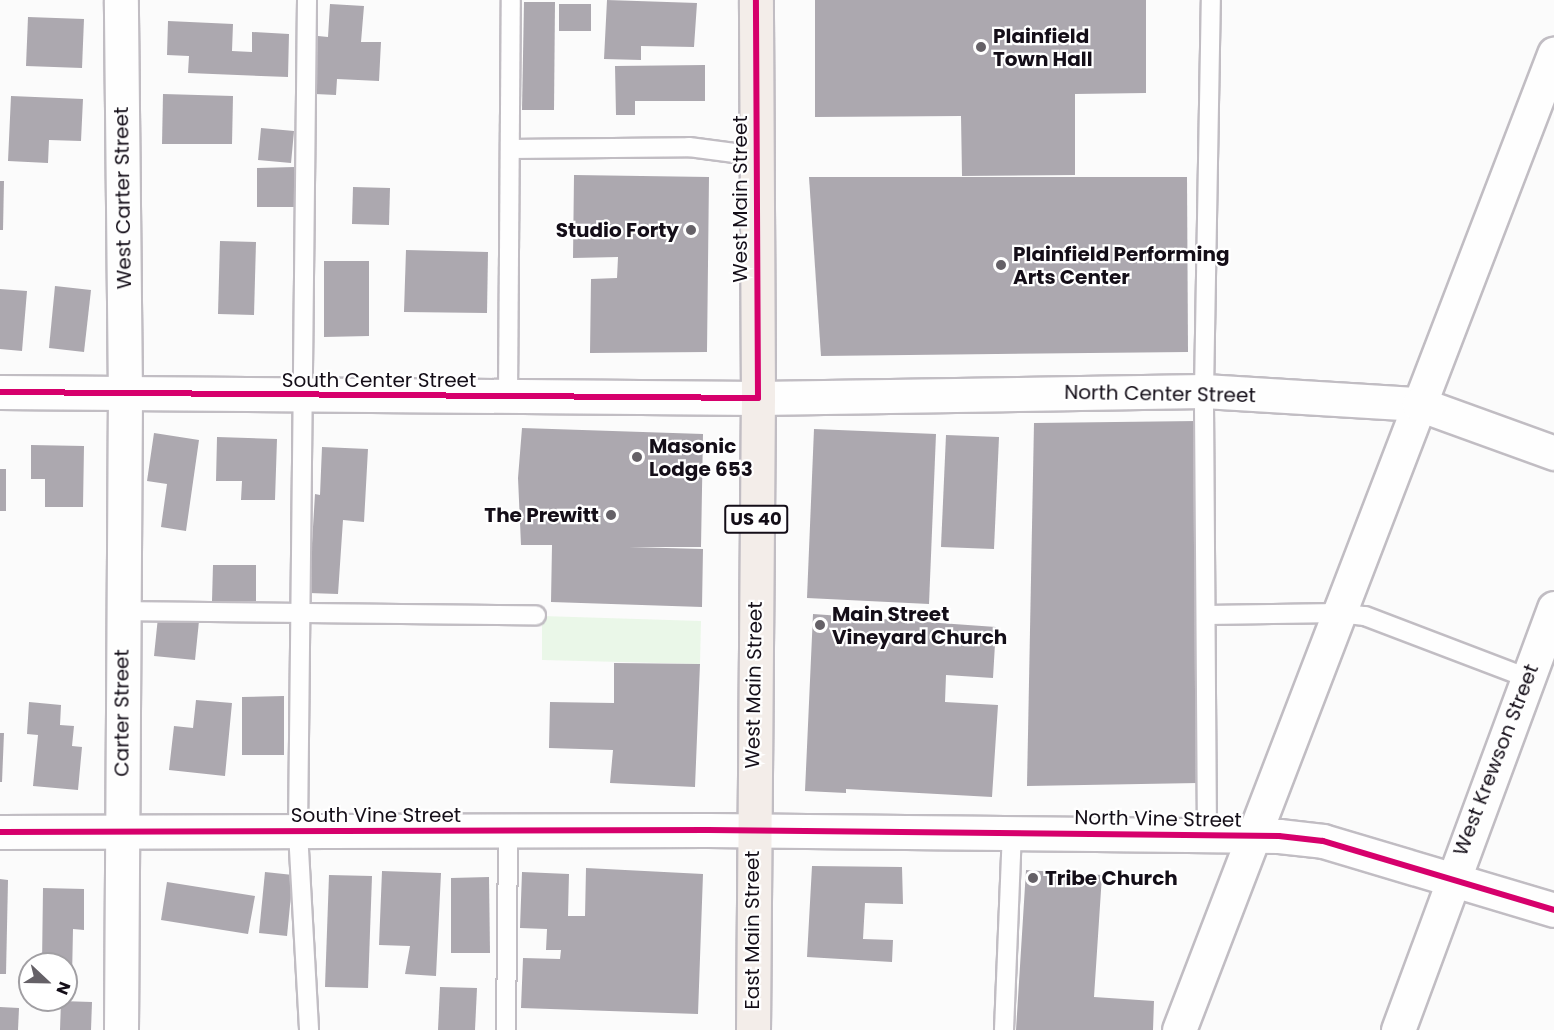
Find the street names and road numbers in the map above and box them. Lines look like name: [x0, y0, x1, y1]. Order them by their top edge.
street label: West Carter Street: [109, 107, 137, 289]
street label: West Main Street: [728, 115, 752, 283]
street label: South Center Street: [282, 368, 476, 392]
street label: North Center Street: [1064, 380, 1256, 408]
road number: US 40: [723, 504, 789, 534]
street label: West Main Street: [741, 601, 767, 769]
street label: Carter Street: [110, 649, 134, 777]
street label: West Krewson Street: [1448, 661, 1544, 859]
street label: South Vine Street: [291, 803, 461, 827]
street label: North Vine Street: [1074, 806, 1242, 832]
street label: East Main Street: [740, 850, 764, 1010]

